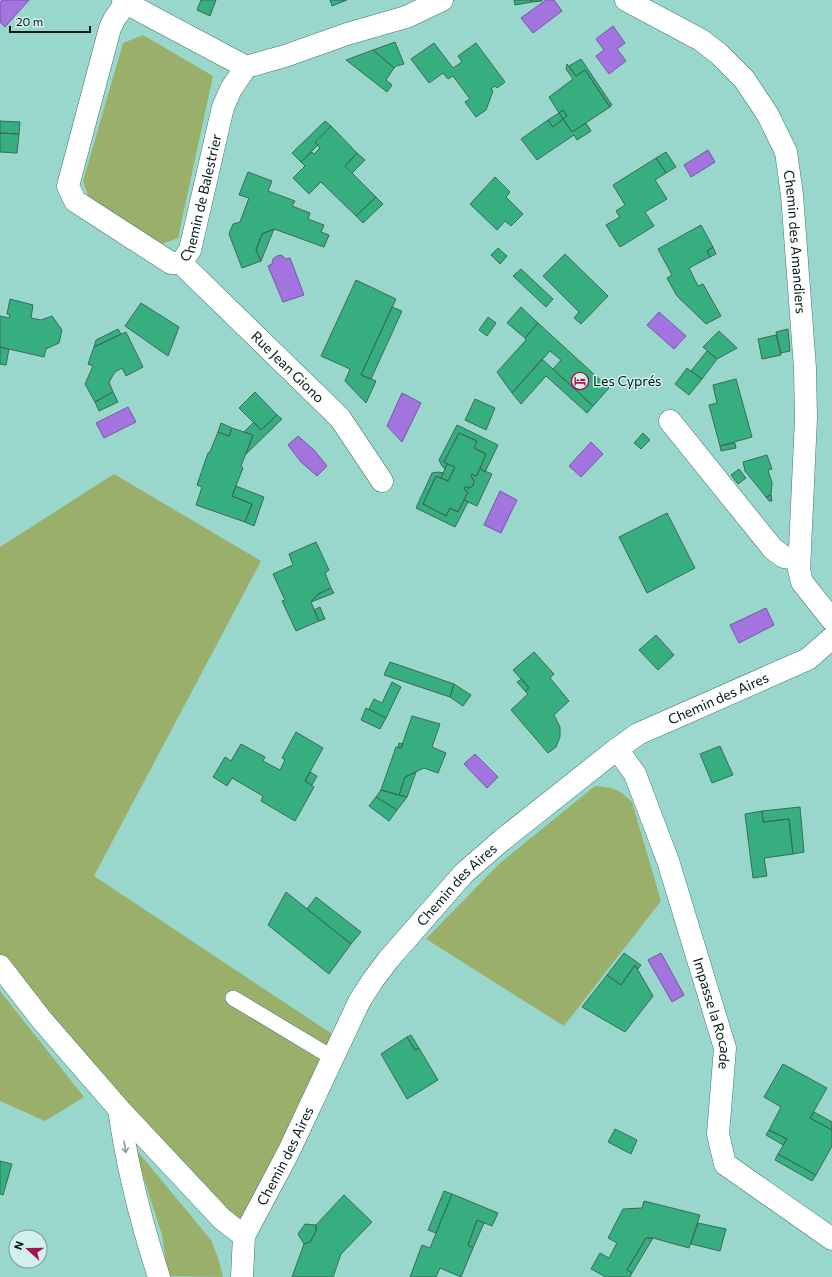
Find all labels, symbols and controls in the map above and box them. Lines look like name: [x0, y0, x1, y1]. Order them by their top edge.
scale bar: [10, 8, 90, 34]
text: 20 m: [16, 14, 43, 28]
street label: Chemin de Balestrier: [175, 132, 225, 265]
street label: Chemin des Amandiers: [781, 169, 810, 314]
street label: Rue Jean Giono: [248, 327, 328, 406]
hotel icon: Les Cyprés: [570, 371, 590, 391]
place label: Les Cyprés: [593, 372, 661, 389]
street label: Chemin des Aires: [665, 668, 771, 728]
street label: Chemin des Aires: [413, 839, 500, 929]
street label: Impasse la Rocade: [690, 956, 734, 1070]
street label: Chemin des Aires: [253, 1104, 317, 1208]
one-way arrow: [121, 1140, 129, 1153]
north arrow: [8, 1229, 48, 1269]
text: N: [11, 1239, 26, 1251]

